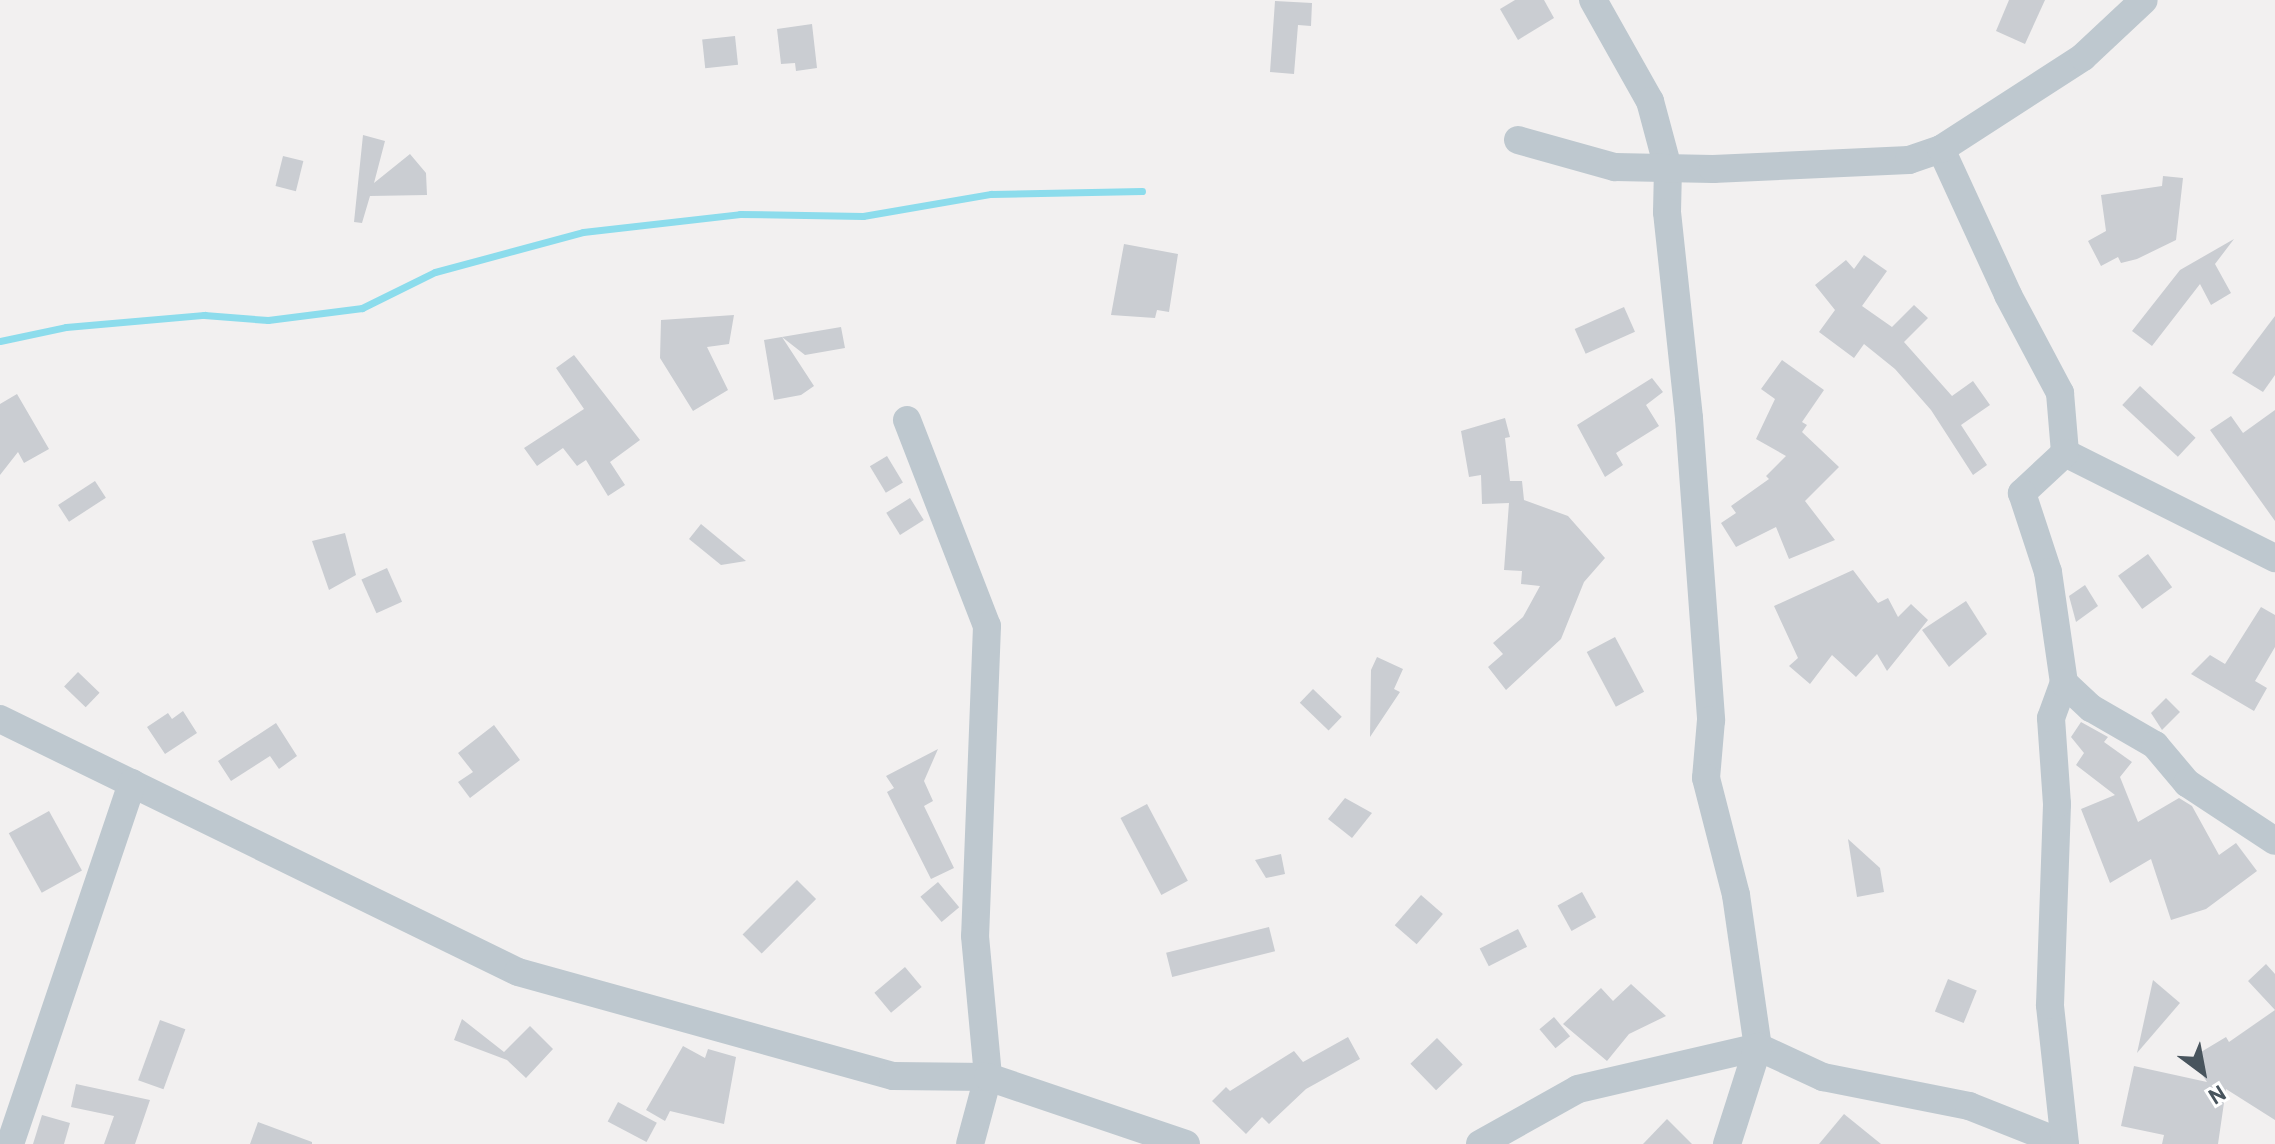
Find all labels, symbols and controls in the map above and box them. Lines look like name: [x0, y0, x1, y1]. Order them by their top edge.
north arrow: [2163, 1032, 2243, 1112]
text: N: [2202, 1077, 2230, 1108]

